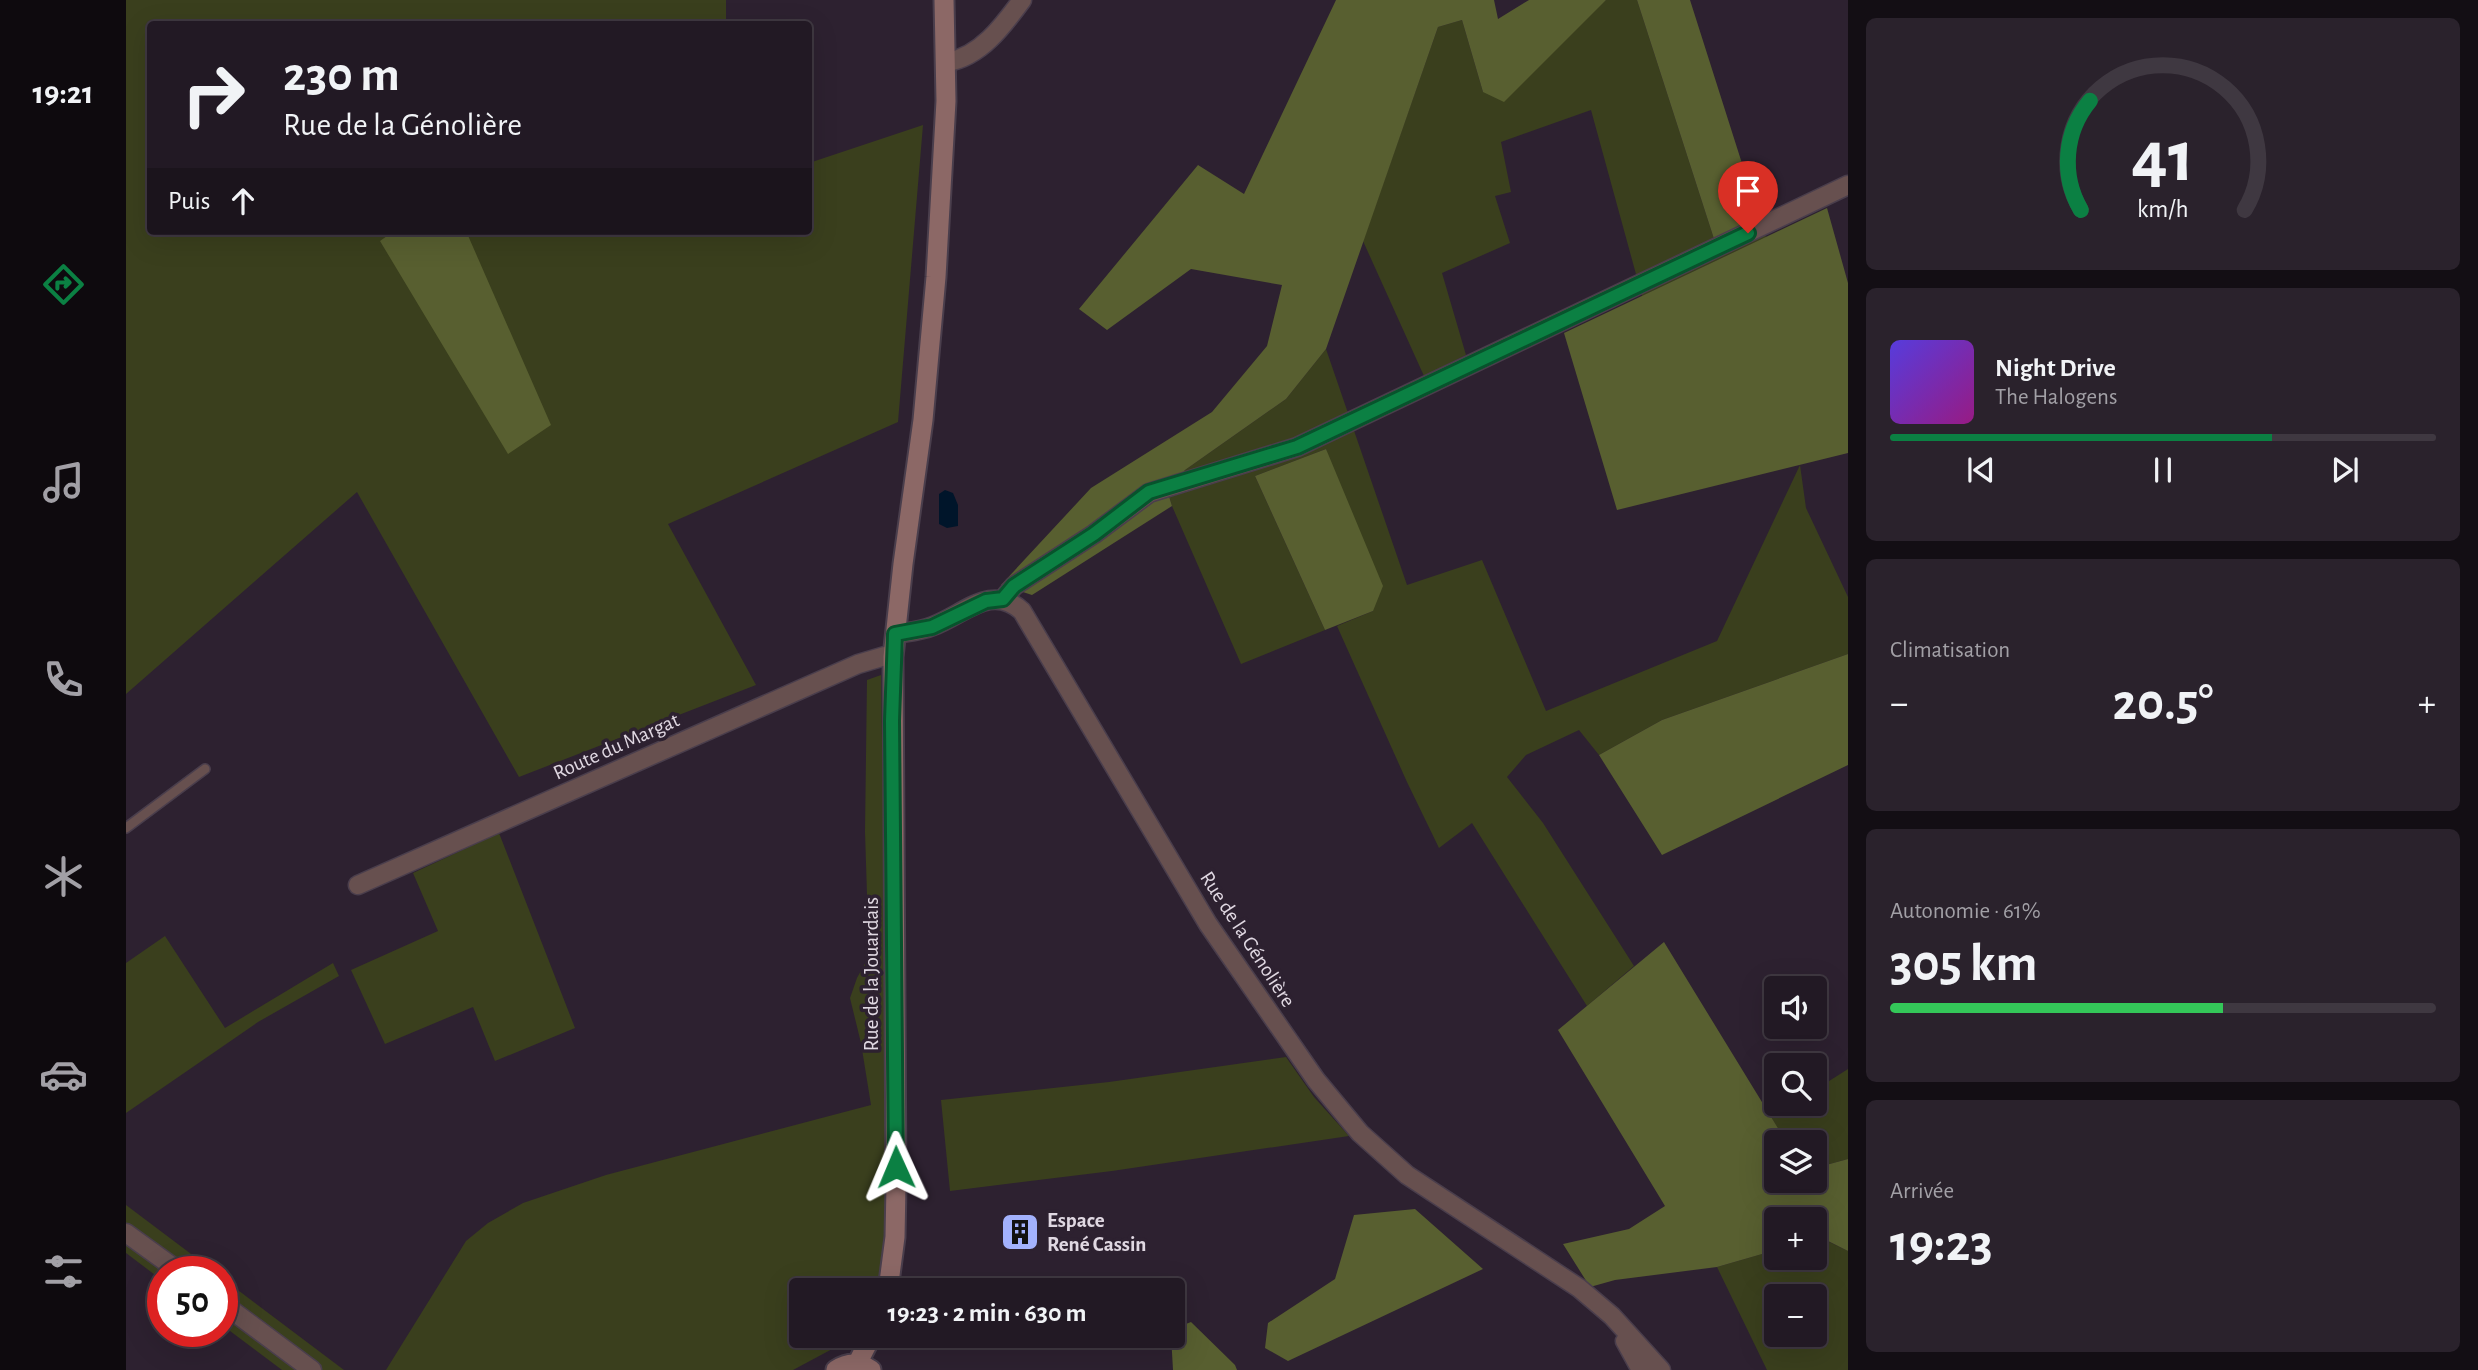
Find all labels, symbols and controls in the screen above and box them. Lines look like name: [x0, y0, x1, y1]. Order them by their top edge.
icon: right: [168, 49, 259, 140]
text: 230 m: [283, 51, 400, 100]
text: 19:21: [33, 77, 93, 109]
text: Rue de la Génolière: [283, 109, 522, 141]
text: 41: [2132, 123, 2194, 196]
pin: [1718, 161, 1778, 233]
icon: arrive: [1729, 172, 1767, 210]
icon: ahead: [224, 182, 262, 220]
text: Puis: [168, 188, 210, 214]
text: km/h: [2137, 197, 2189, 222]
icon: directions: [39, 260, 88, 309]
text: Night Drive: [1995, 355, 2116, 381]
text: The Halogens: [1995, 386, 2117, 409]
icon: previous: [1962, 451, 2000, 489]
icon: pause: [2144, 451, 2182, 489]
icon: next: [2326, 451, 2364, 489]
icon: music: [39, 458, 88, 507]
text: Climatisation: [1890, 639, 2010, 662]
icon: phone: [39, 655, 88, 704]
text: 20.5°: [2112, 677, 2214, 729]
text: −: [1890, 685, 1908, 723]
text: +: [2418, 685, 2436, 723]
street label: Route du Margat: [550, 709, 683, 784]
icon: climate: [39, 852, 88, 901]
street label: Rue de la Génolière: [1196, 868, 1299, 1011]
street label: Rue de la Jouardais: [861, 897, 882, 1051]
text: Autonomie · 61%: [1890, 900, 2041, 923]
text: 305 km: [1890, 938, 2038, 990]
map controls: [1764, 976, 1827, 1347]
button: sound: [1764, 976, 1827, 1039]
icon: car: [39, 1050, 88, 1099]
button: search: [1764, 1053, 1827, 1116]
position arrow: [859, 1130, 933, 1204]
button: layers: [1764, 1130, 1827, 1193]
text: Arrivée: [1890, 1180, 1954, 1203]
button: +: [1764, 1207, 1827, 1270]
place label: Espace René Cassin: [1047, 1210, 1146, 1255]
building icon: Espace René Cassin: [999, 1211, 1041, 1253]
text: 19:23: [1890, 1218, 1993, 1270]
icon: filters: [39, 1247, 88, 1296]
speed limit sign: 50: [147, 1256, 238, 1347]
button: −: [1764, 1284, 1827, 1347]
text: 19:23 · 2 min · 630 m: [888, 1300, 1086, 1326]

